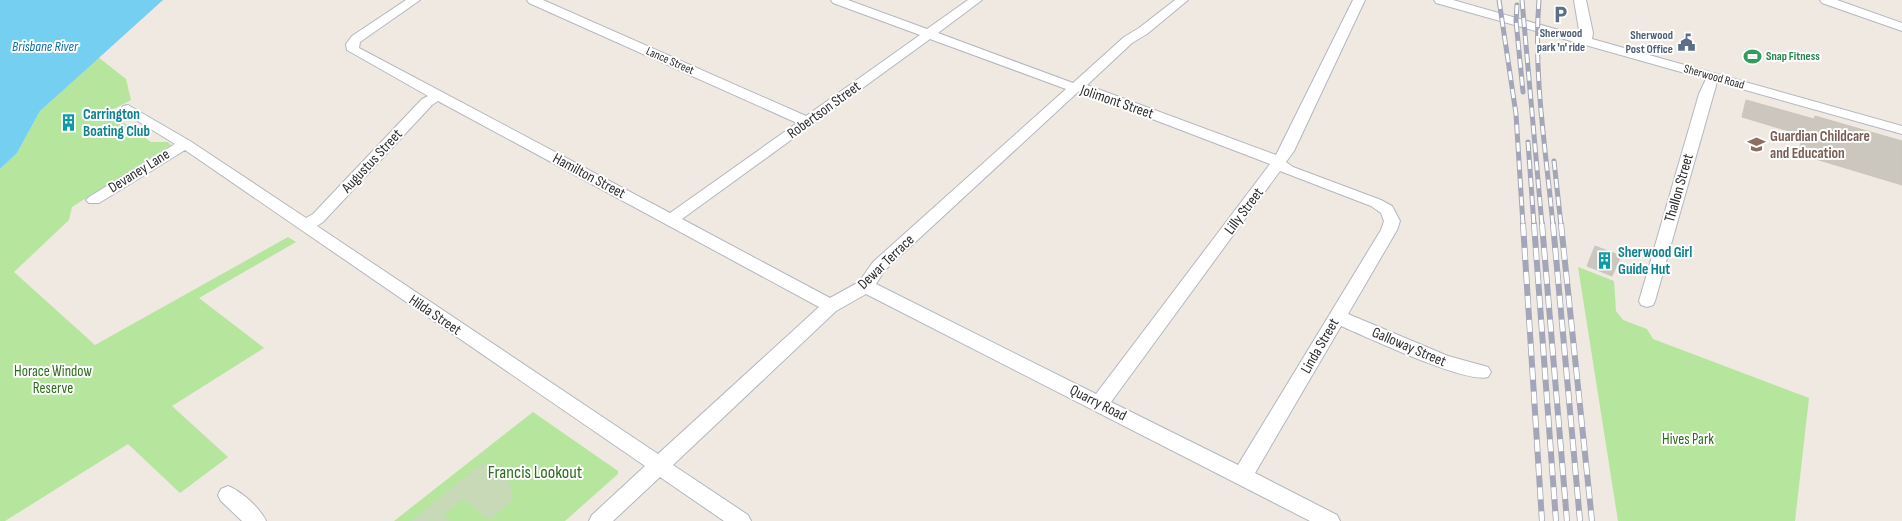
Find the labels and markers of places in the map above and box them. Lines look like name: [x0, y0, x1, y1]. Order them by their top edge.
parking icon: Sherwood park 'n' ride: [1551, 4, 1571, 24]
place label: Sherwood park 'n' ride: [1537, 26, 1585, 55]
place label: Sherwood Post Office: [1625, 28, 1673, 57]
public building icon: Sherwood Post Office: [1677, 32, 1697, 52]
sports icon: Snap Fitness: [1742, 46, 1762, 66]
place label: Snap Fitness: [1766, 49, 1820, 64]
place label: Carrington Boating Club: [83, 105, 150, 141]
building icon: Carrington Boating Club: [59, 113, 79, 133]
place label: Guardian Childcare and Education: [1770, 127, 1870, 163]
school or university icon: Guardian Childcare and Education: [1746, 135, 1766, 155]
place label: Sherwood Girl Guide Hut: [1618, 243, 1692, 279]
building icon: Sherwood Girl Guide Hut: [1594, 251, 1614, 271]

